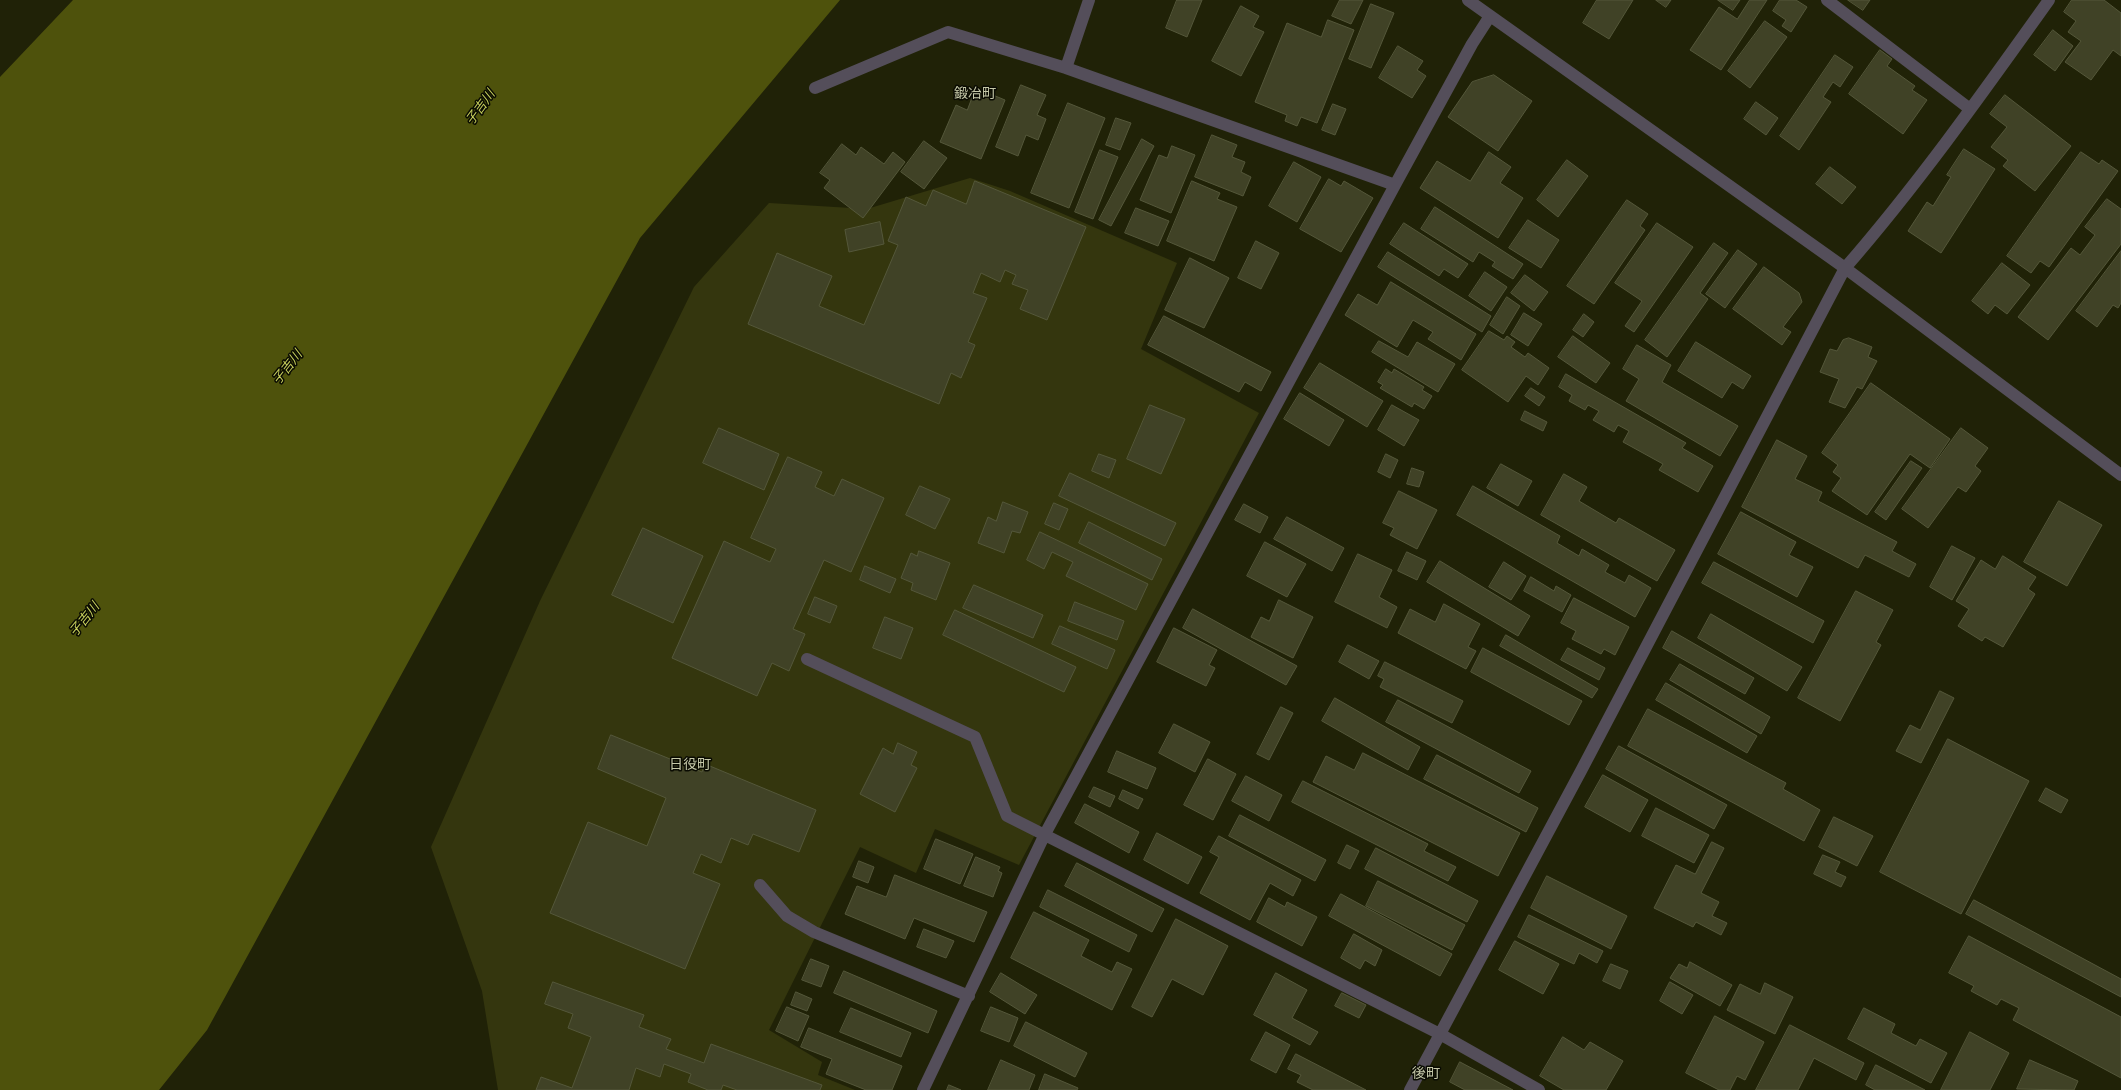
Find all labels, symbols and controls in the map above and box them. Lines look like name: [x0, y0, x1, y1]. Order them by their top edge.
district label: 鍛冶町: [954, 87, 996, 103]
water label: 子吉川: [463, 88, 499, 128]
water label: 子吉川: [270, 348, 306, 388]
water label: 子吉川: [67, 600, 103, 640]
district label: 日役町: [669, 758, 711, 774]
district label: 後町: [1412, 1067, 1440, 1083]

